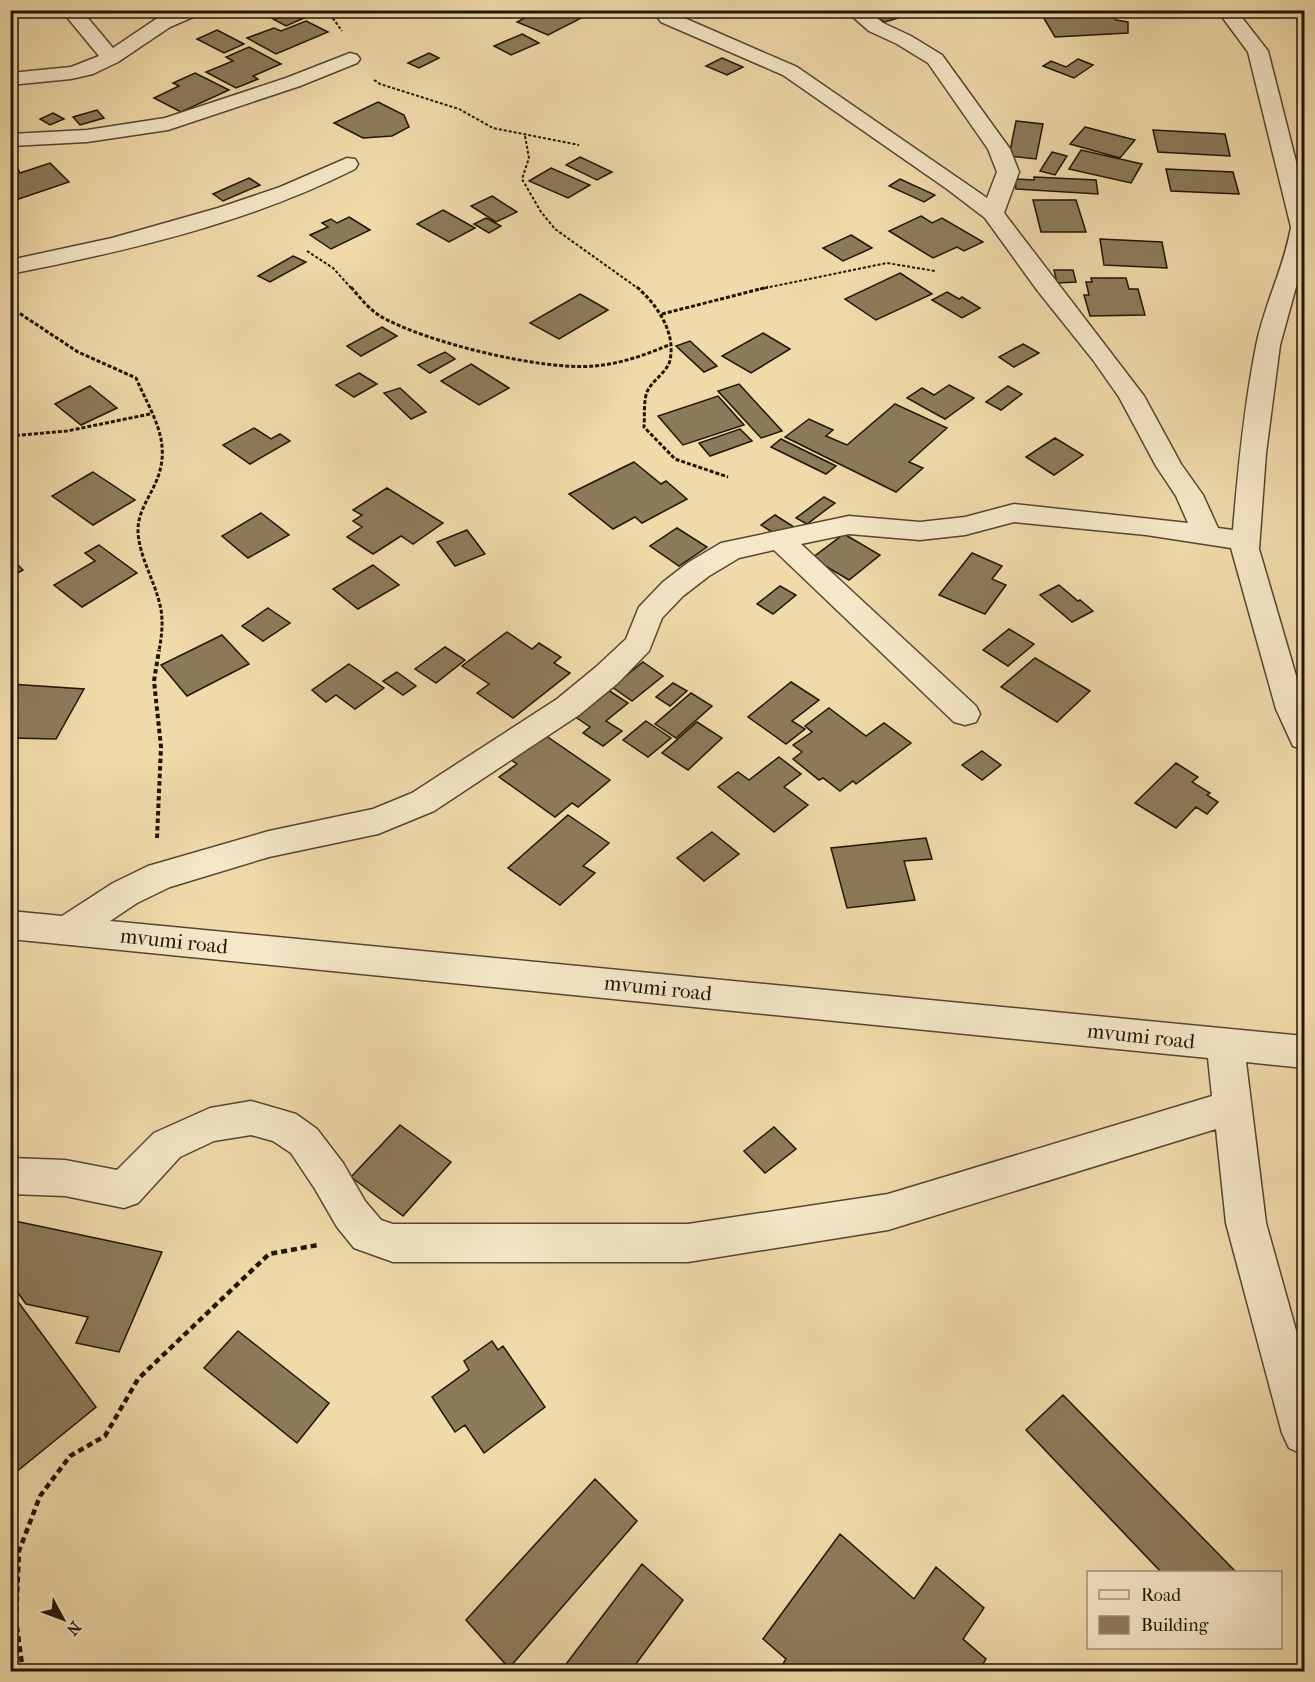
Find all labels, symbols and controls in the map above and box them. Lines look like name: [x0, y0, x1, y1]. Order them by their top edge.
street label: mvumi road: [119, 923, 230, 959]
street label: mvumi road: [603, 970, 714, 1006]
street label: mvumi road: [1086, 1018, 1197, 1054]
legend: [1087, 1571, 1282, 1649]
text: Road: [1141, 1585, 1181, 1606]
north arrow: [33, 1589, 93, 1649]
text: Building: [1141, 1615, 1209, 1636]
text: N: [62, 1618, 85, 1640]

